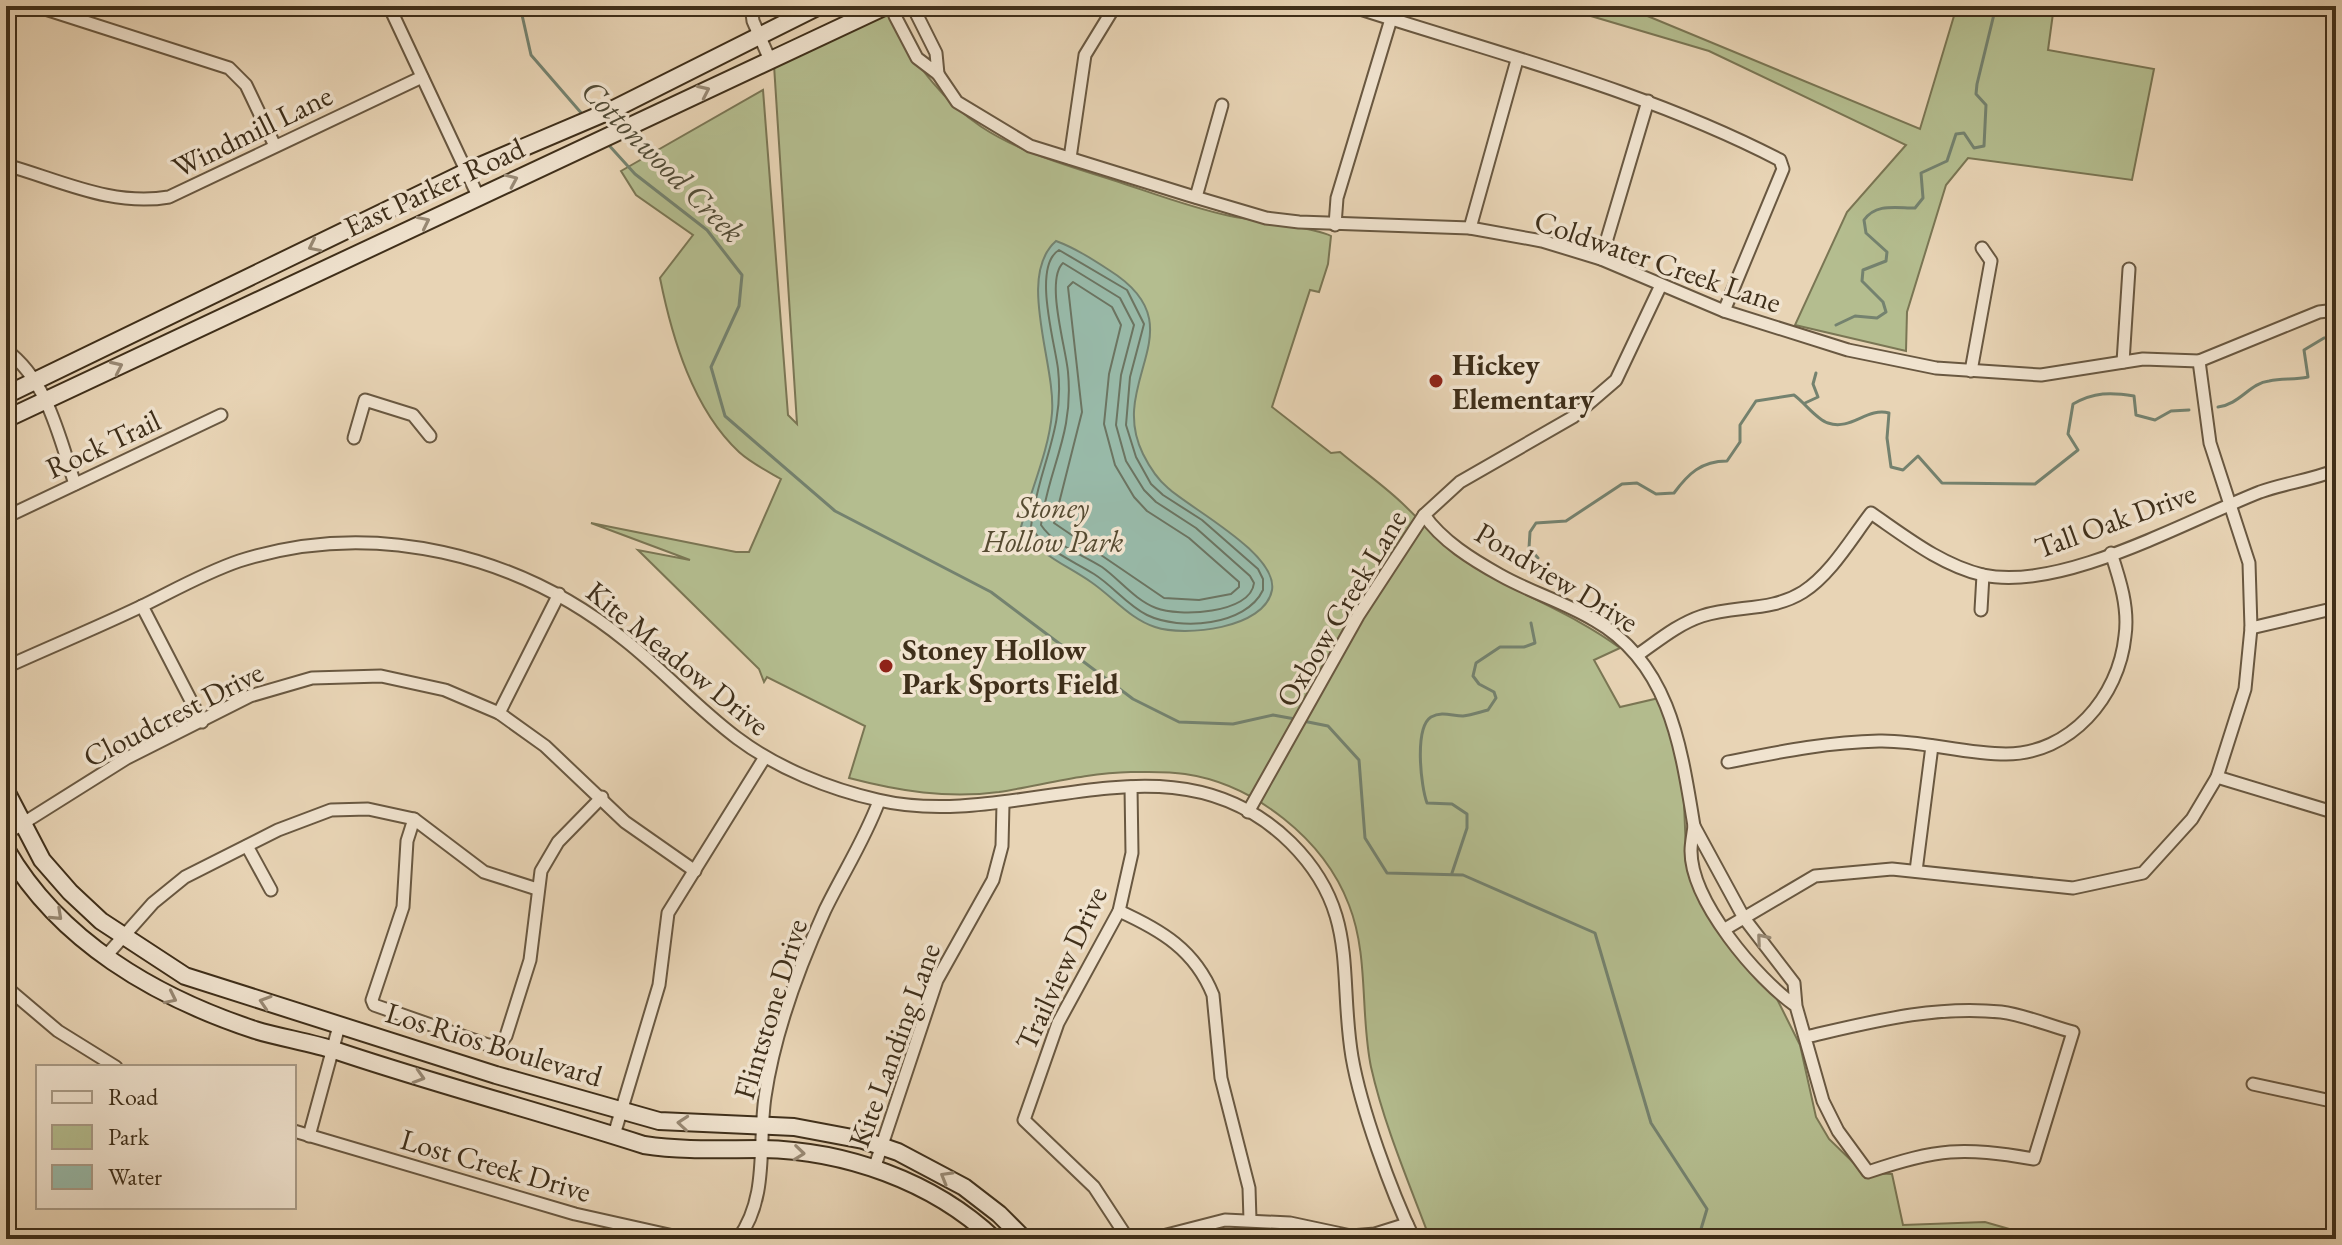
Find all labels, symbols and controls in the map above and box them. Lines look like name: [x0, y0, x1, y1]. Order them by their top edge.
water label: Cottonwood Creek: [572, 70, 754, 252]
street label: Windmill Lane: [166, 75, 338, 187]
one-way arrow: [696, 85, 710, 101]
street label: East Parker Road: [337, 128, 531, 246]
one-way arrow: [504, 174, 519, 190]
street label: Coldwater Creek Lane: [1529, 200, 1787, 322]
one-way arrow: [415, 216, 430, 232]
one-way arrow: [307, 236, 322, 252]
place label: Hickey Elementary: [1452, 345, 1595, 418]
one-way arrow: [108, 361, 123, 377]
marker: Hickey Elementary: [1427, 372, 1445, 390]
street label: Rock Trail: [39, 401, 167, 487]
street label: Tall Oak Drive: [2029, 473, 2201, 567]
park label: Stoney Hollow Park: [982, 488, 1124, 561]
street label: Oxbow Creek Lane: [1267, 502, 1415, 714]
street label: Pondview Drive: [1468, 513, 1646, 641]
street label: Kite Meadow Drive: [578, 572, 778, 744]
place label: Stoney Hollow Park Sports Field: [902, 630, 1119, 703]
street label: Cloudcrest Drive: [76, 652, 270, 776]
marker: Stoney Hollow Park Sports Field: [877, 657, 895, 675]
street label: Trailview Drive: [1006, 880, 1116, 1056]
one-way arrow: [47, 905, 62, 919]
street label: Flintstone Drive: [724, 914, 816, 1104]
one-way arrow: [1757, 934, 1772, 948]
street label: Kite Landing Lane: [839, 937, 949, 1153]
one-way arrow: [163, 988, 178, 1004]
street label: Los Rios Boulevard: [381, 993, 608, 1096]
one-way arrow: [259, 995, 273, 1011]
legend: [36, 1065, 296, 1209]
one-way arrow: [411, 1068, 425, 1084]
text: Road: [108, 1081, 159, 1112]
one-way arrow: [677, 1115, 690, 1132]
street label: Lost Creek Drive: [396, 1119, 596, 1211]
text: Park: [108, 1121, 150, 1152]
one-way arrow: [793, 1145, 806, 1162]
text: Water: [108, 1161, 162, 1192]
one-way arrow: [941, 1171, 955, 1187]

